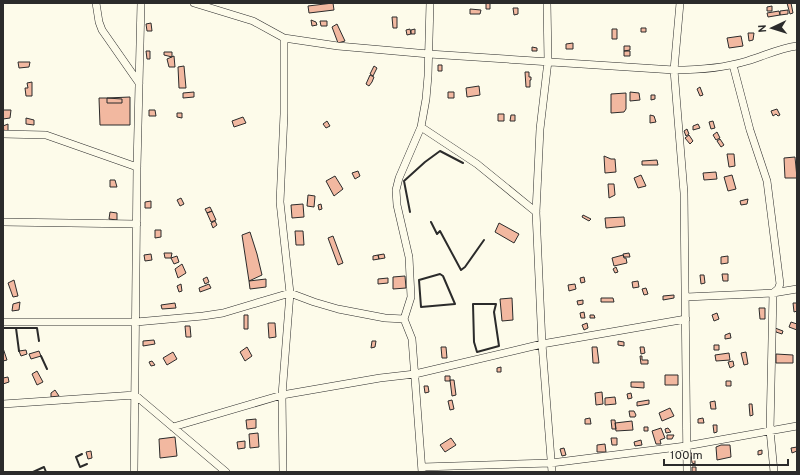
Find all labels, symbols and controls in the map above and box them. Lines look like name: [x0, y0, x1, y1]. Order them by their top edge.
north arrow: [752, 8, 792, 48]
text: N: [756, 24, 770, 33]
scale bar: [664, 441, 788, 467]
text: 100 m: [670, 448, 703, 464]

